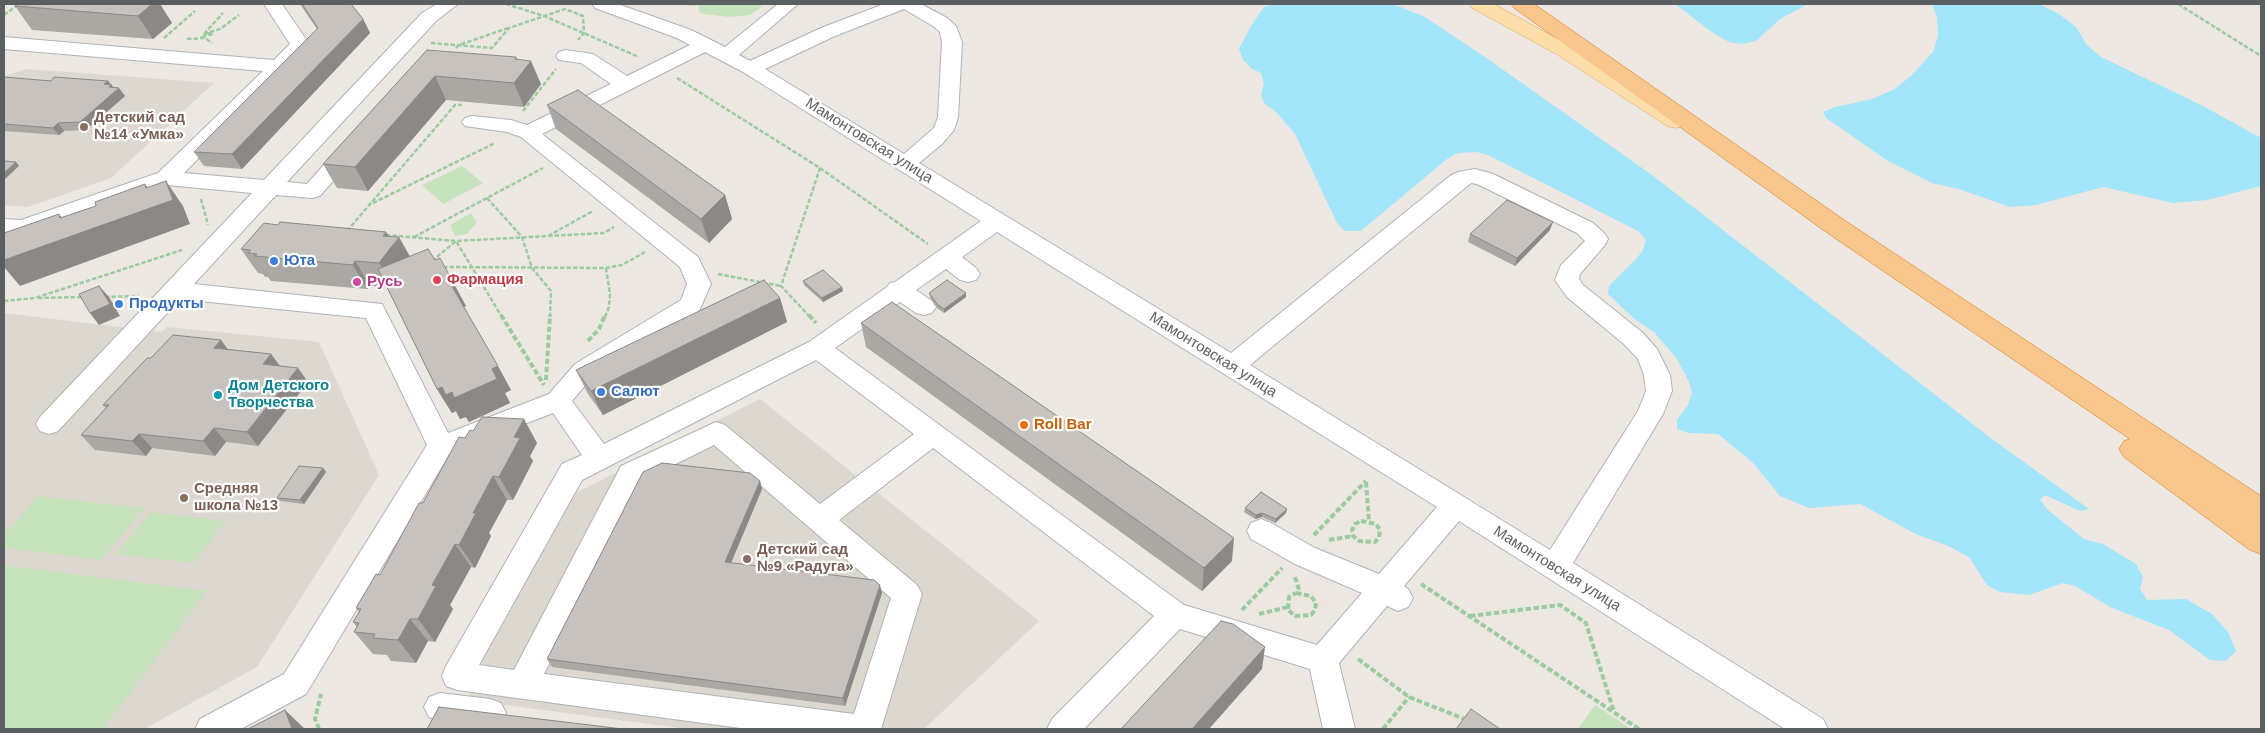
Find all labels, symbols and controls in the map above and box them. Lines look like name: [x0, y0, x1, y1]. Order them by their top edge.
street label: Мамонтовская улица: [802, 94, 936, 188]
place label: Детский сад №14 «Умка»: [94, 109, 185, 144]
marker: Детский сад №14 «Умка»: [78, 121, 90, 133]
place label: Юта: [284, 252, 315, 270]
marker: Юта: [268, 255, 280, 267]
place label: Фармация: [447, 271, 524, 289]
place label: Русь: [367, 273, 403, 291]
marker: Фармация: [431, 274, 443, 286]
marker: Русь: [351, 276, 363, 288]
place label: Продукты: [129, 295, 204, 313]
marker: Продукты: [113, 298, 125, 310]
street label: Мамонтовская улица: [1146, 308, 1280, 402]
place label: Дом Детского Творчества: [228, 377, 329, 412]
place label: Салют: [611, 383, 660, 401]
marker: Салют: [595, 386, 607, 398]
marker: Дом Детского Творчества: [212, 389, 224, 401]
place label: Roll Bar: [1034, 416, 1092, 434]
marker: Roll Bar: [1018, 419, 1030, 431]
place label: Средняя школа №13: [194, 480, 278, 515]
marker: Средняя школа №13: [178, 492, 190, 504]
street label: Мамонтовская улица: [1490, 522, 1624, 616]
place label: Детский сад №9 «Радуга»: [757, 541, 854, 576]
marker: Детский сад №9 «Радуга»: [741, 553, 753, 565]

